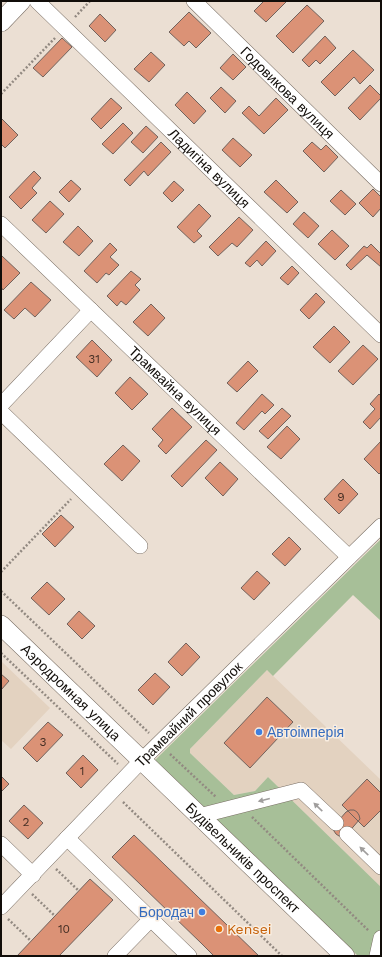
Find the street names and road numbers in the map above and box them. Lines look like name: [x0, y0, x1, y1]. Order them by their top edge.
street label: Годовикова вулиця: [237, 43, 338, 142]
street label: Ладигіна вулиця: [165, 125, 253, 211]
street label: Трамвайна вулиця: [126, 343, 225, 438]
street label: Аэродромная улица: [18, 641, 124, 744]
street label: Трамвайний провулок: [132, 658, 246, 770]
street label: Будівельників проспект: [183, 799, 304, 917]

